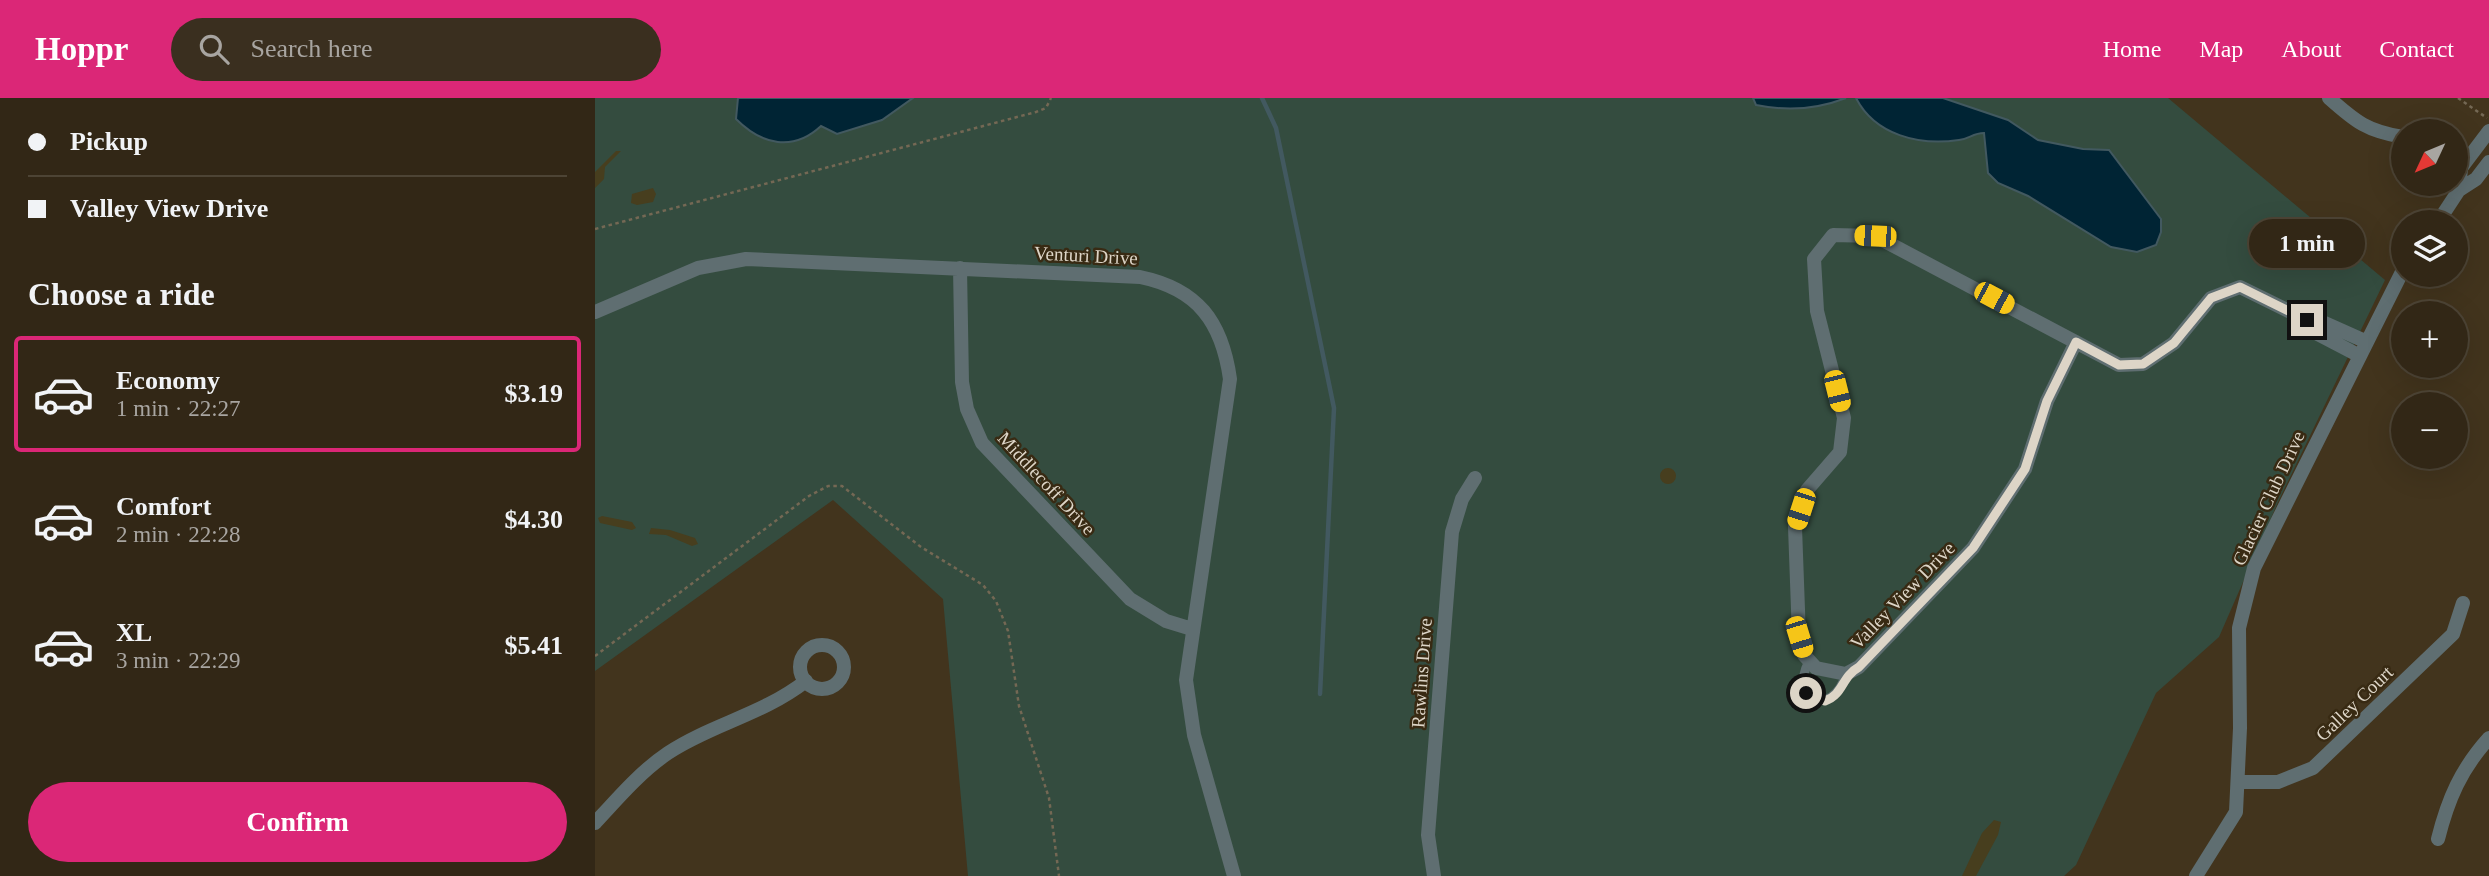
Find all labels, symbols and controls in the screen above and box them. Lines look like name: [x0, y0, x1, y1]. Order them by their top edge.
search box: [171, 18, 661, 81]
icon: search: [195, 30, 233, 68]
text: Hoppr: [35, 31, 129, 67]
text: Search here: [251, 34, 373, 63]
text: Home: [2103, 36, 2161, 62]
text: Map: [2199, 36, 2243, 62]
text: About: [2281, 36, 2341, 62]
text: Contact: [2379, 36, 2454, 62]
north arrow: [2391, 119, 2467, 196]
map controls: [2391, 119, 2468, 469]
text: Pickup: [70, 127, 148, 156]
text: Valley View Drive: [70, 194, 268, 223]
button: layers: [2391, 210, 2468, 287]
callout: 1 min: [2249, 218, 2365, 268]
car: [1854, 225, 1897, 247]
text: 1 min: [2279, 231, 2335, 256]
street label: Venturi Drive: [1034, 242, 1138, 269]
text: Choose a ride: [28, 276, 215, 312]
car: [1971, 279, 2018, 317]
button: +: [2391, 301, 2468, 378]
route end: [2291, 304, 2323, 336]
icon: car: [32, 363, 95, 426]
text: Economy: [116, 366, 220, 395]
car: [1822, 368, 1853, 414]
text: $3.19: [505, 379, 563, 408]
button: −: [2391, 392, 2468, 469]
text: 1 min · 22:27: [116, 396, 241, 421]
street label: Middlecoff Drive: [994, 427, 1100, 539]
street label: Glacier Club Drive: [2228, 428, 2309, 569]
car: [1785, 486, 1818, 532]
icon: car: [32, 489, 95, 552]
text: Comfort: [116, 492, 211, 521]
text: $4.30: [505, 505, 563, 534]
text: 2 min · 22:28: [116, 522, 241, 547]
street label: Valley View Drive: [1846, 537, 1959, 653]
car: [1783, 614, 1816, 660]
icon: car: [32, 615, 95, 678]
street label: Rawlins Drive: [1407, 617, 1436, 729]
text: XL: [116, 618, 152, 647]
text: $5.41: [505, 631, 563, 660]
text: 3 min · 22:29: [116, 648, 241, 673]
street label: Galley Court: [2312, 661, 2398, 745]
route start: [1790, 677, 1822, 709]
button: Confirm: [28, 782, 567, 862]

